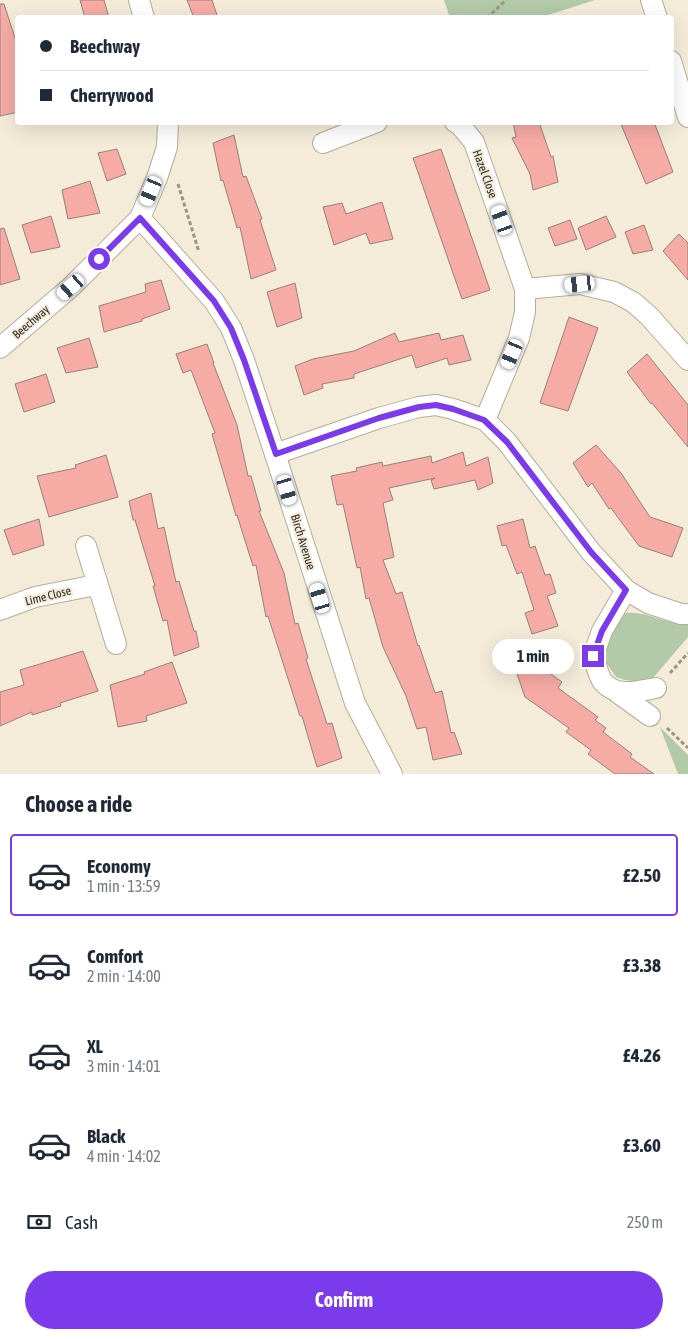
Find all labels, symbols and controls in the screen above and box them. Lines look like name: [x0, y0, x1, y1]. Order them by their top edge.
text: Beechway: [70, 35, 140, 57]
text: Cherrywood: [70, 84, 153, 106]
street label: Hazel Close: [470, 148, 500, 200]
car: [138, 174, 163, 208]
car: [489, 203, 514, 237]
route start: [88, 248, 110, 270]
car: [54, 271, 87, 303]
car: [564, 275, 595, 293]
street label: Beechway: [10, 302, 52, 342]
car: [499, 337, 524, 371]
car: [275, 473, 298, 507]
street label: Birch Avenue: [288, 513, 318, 571]
car: [308, 581, 331, 615]
street label: Lime Close: [24, 584, 72, 608]
callout: 1 min: [493, 638, 576, 674]
route end: [582, 645, 604, 667]
text: 1 min: [517, 647, 549, 665]
text: Choose a ride: [25, 791, 132, 817]
icon: car: [27, 853, 72, 898]
text: Economy: [87, 855, 151, 877]
text: £2.50: [623, 864, 661, 886]
text: 1 min · 13:59: [87, 877, 160, 895]
icon: car: [27, 943, 72, 988]
text: Comfort: [87, 945, 143, 967]
text: £3.38: [623, 954, 661, 976]
text: 2 min · 14:00: [87, 967, 161, 985]
icon: car: [27, 1033, 72, 1078]
text: XL: [87, 1035, 103, 1057]
text: £4.26: [623, 1044, 661, 1066]
text: 3 min · 14:01: [87, 1057, 161, 1075]
icon: car: [27, 1123, 72, 1168]
text: Black: [87, 1125, 125, 1147]
text: £3.60: [623, 1134, 661, 1156]
text: 4 min · 14:02: [87, 1147, 161, 1165]
icon: cash: [25, 1208, 53, 1236]
text: Cash: [65, 1211, 98, 1233]
text: 250 m: [627, 1213, 663, 1231]
button: Confirm: [25, 1271, 663, 1329]

